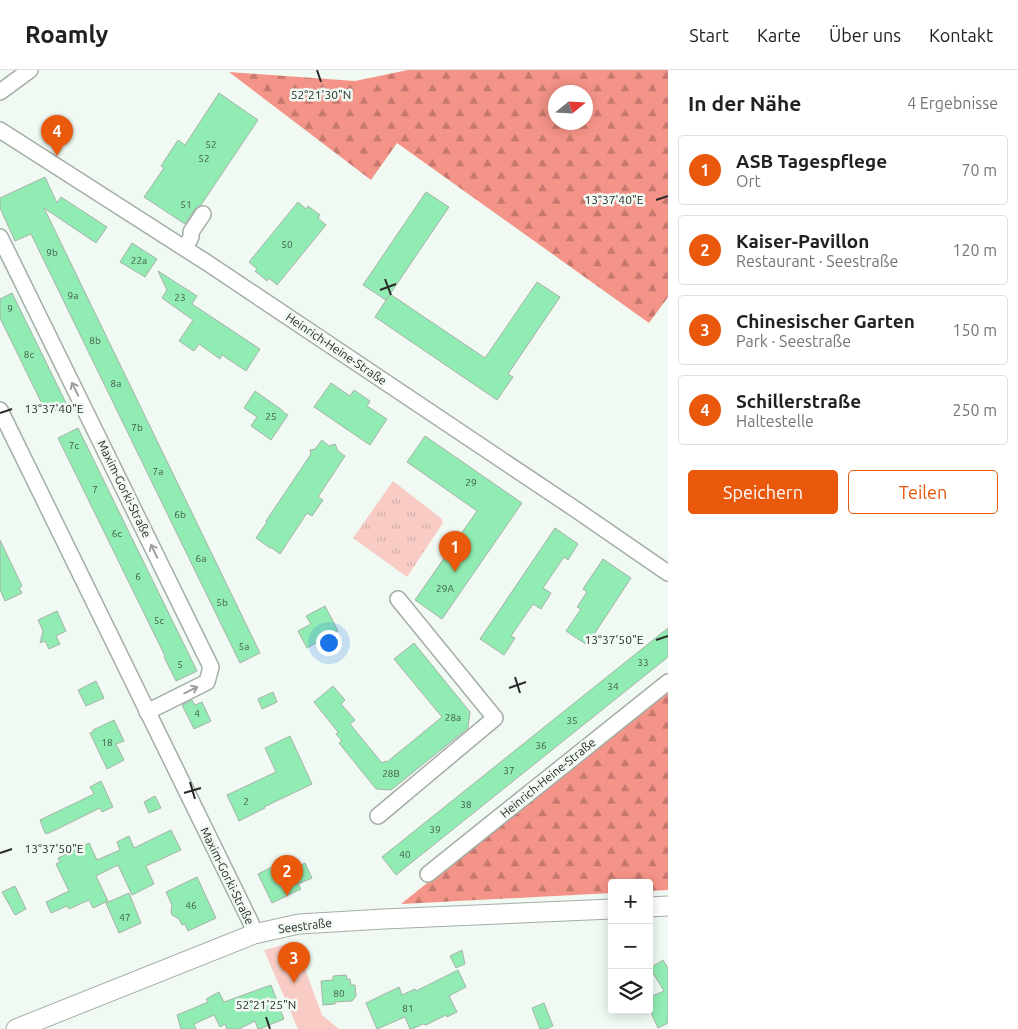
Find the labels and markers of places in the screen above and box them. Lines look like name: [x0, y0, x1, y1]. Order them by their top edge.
pin: 4: [41, 115, 73, 156]
pin: 1: [439, 531, 471, 572]
pin: 2: [271, 855, 303, 896]
pin: 3: [278, 942, 310, 983]

